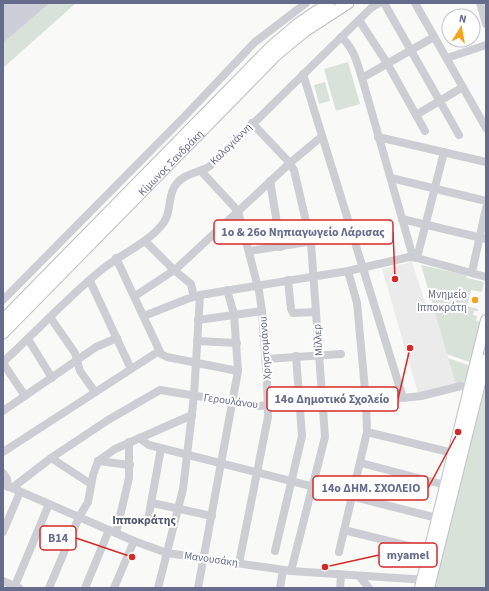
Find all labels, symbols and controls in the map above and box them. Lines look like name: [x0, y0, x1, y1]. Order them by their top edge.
north arrow: [441, 8, 481, 48]
text: N: [458, 11, 468, 27]
street label: Καλογιάννη: [207, 120, 255, 168]
street label: Κίμωνος Σανδράκη: [135, 126, 206, 199]
callout: 1ο & 26ο Νηπιαγωγείο Λάρισας: [214, 220, 393, 244]
text: 1ο & 26ο Νηπιαγωγείο Λάρισας: [221, 224, 385, 241]
place label: Μνημείο Ιπποκράτη: [417, 287, 467, 315]
marker: Μνημείο Ιπποκράτη: [470, 295, 480, 305]
street label: Χρηστομάνου: [255, 316, 275, 380]
street label: Μίλλερ: [309, 323, 327, 357]
callout: 14ο Δημοτικό Σχολείο: [267, 387, 398, 411]
street label: Γερουλάνου: [203, 390, 259, 412]
text: 14ο Δημοτικό Σχολείο: [275, 391, 390, 408]
callout: 14ο ΔΗΜ. ΣΧΟΛΕΙΟ: [313, 476, 428, 500]
text: 14ο ΔΗΜ. ΣΧΟΛΕΙΟ: [322, 480, 420, 497]
district label: Ιπποκράτης: [112, 512, 176, 529]
callout: Β14: [40, 526, 76, 550]
text: Β14: [48, 530, 69, 547]
callout: myamel: [379, 543, 437, 567]
text: myamel: [387, 547, 430, 564]
street label: Μανουσάκη: [183, 548, 239, 570]

